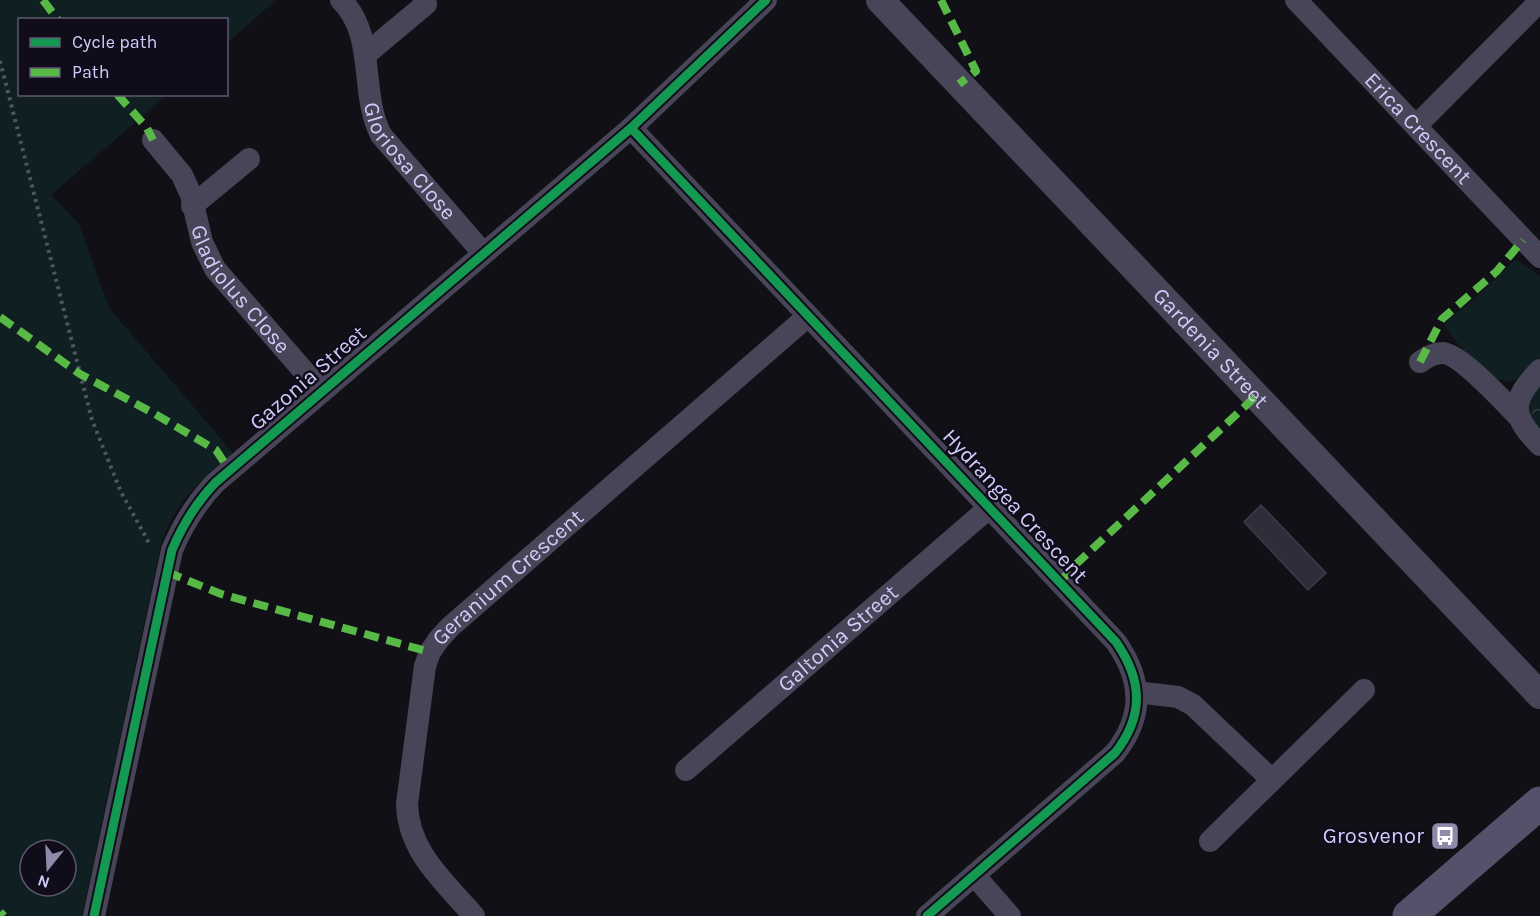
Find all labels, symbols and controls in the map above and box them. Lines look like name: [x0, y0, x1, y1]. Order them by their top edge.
legend: [18, 18, 228, 96]
text: Cycle path: [72, 31, 157, 53]
text: Path: [72, 61, 110, 83]
street label: Erica Crescent: [1359, 67, 1477, 190]
street label: Gloriosa Close: [358, 100, 462, 225]
street label: Gladiolus Close: [185, 222, 296, 359]
street label: Gardenia Street: [1147, 282, 1274, 414]
street label: Gazonia Street: [244, 320, 372, 436]
street label: Hydrangea Crescent: [937, 424, 1093, 588]
street label: Geranium Crescent: [427, 504, 589, 651]
street label: Galtonia Street: [773, 579, 903, 698]
bus stop icon: Grosvenor: [1429, 820, 1461, 852]
place label: Grosvenor: [1323, 823, 1424, 849]
north arrow: [18, 838, 78, 898]
text: N: [35, 871, 52, 893]

